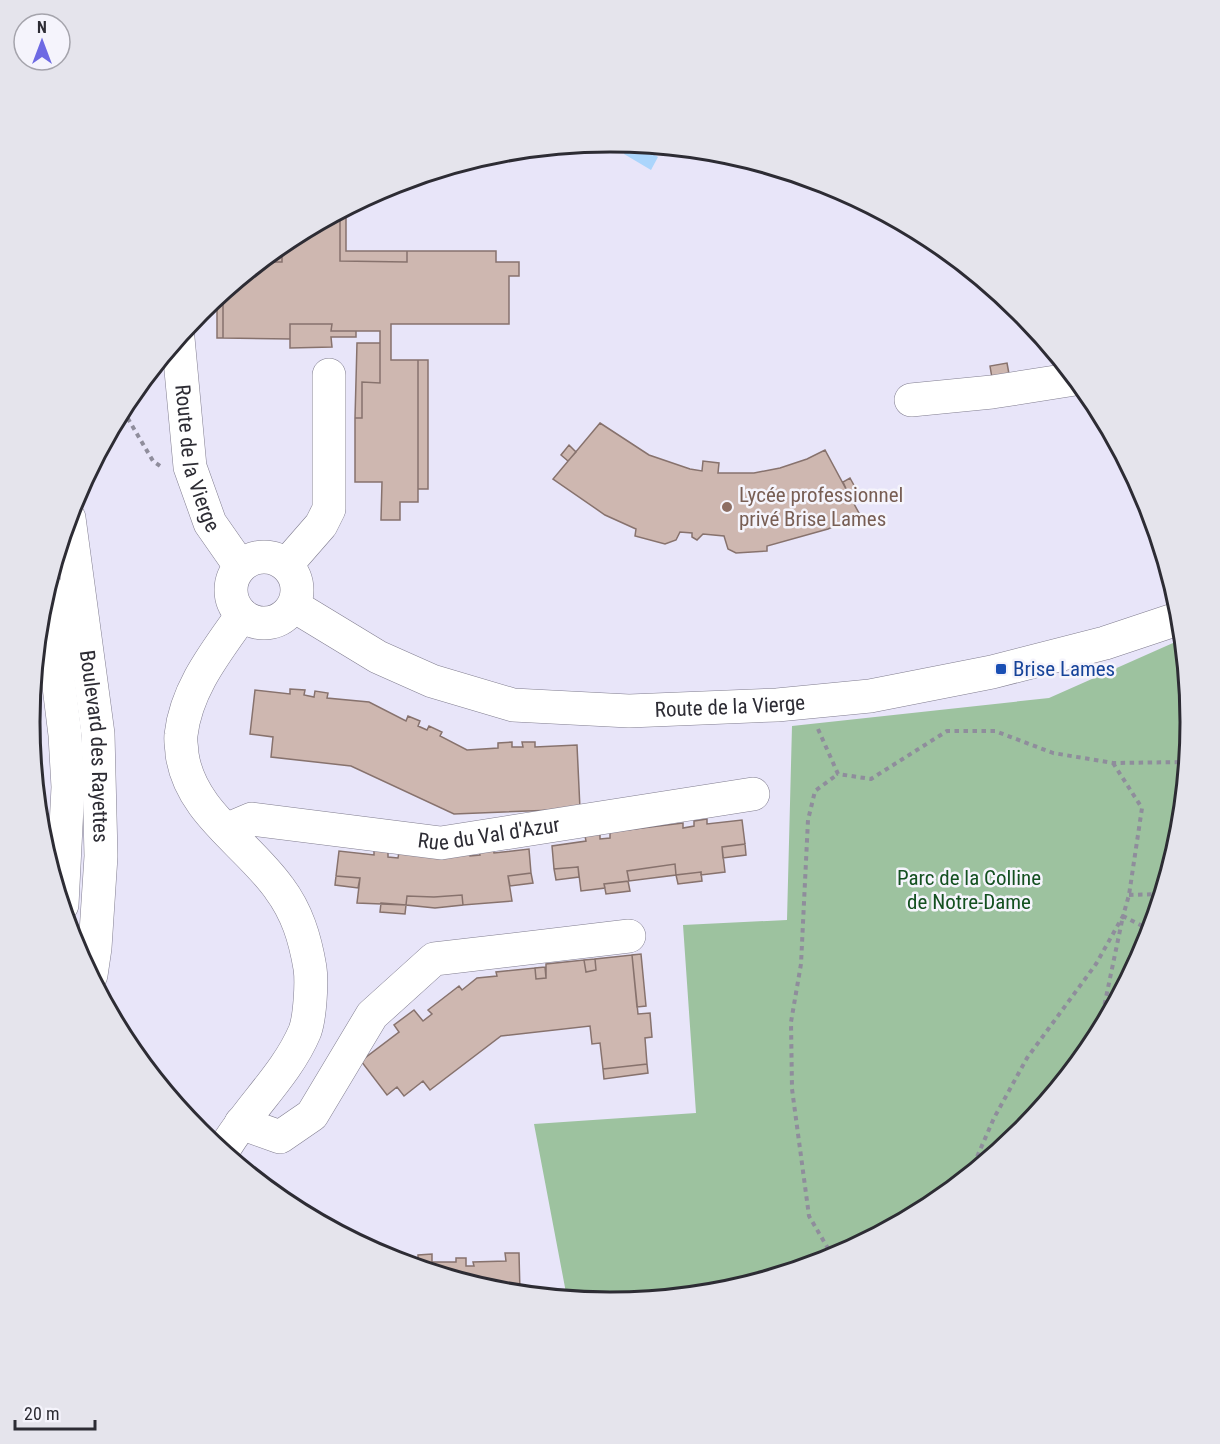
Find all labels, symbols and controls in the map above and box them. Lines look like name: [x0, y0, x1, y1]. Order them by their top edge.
north arrow: [12, 12, 72, 72]
text: N: [37, 18, 47, 37]
street label: Route de la Vierge: [170, 383, 225, 537]
place label: Lycée professionnel privé Brise Lames: [739, 483, 903, 531]
marker: Lycée professionnel privé Brise Lames: [720, 500, 734, 514]
street label: Boulevard des Rayettes: [75, 649, 113, 843]
place label: Brise Lames: [1013, 657, 1115, 681]
marker: Brise Lames: [994, 662, 1008, 676]
street label: Route de la Vierge: [654, 690, 806, 722]
street label: Rue du Val d'Azur: [416, 813, 561, 855]
park label: Parc de la Colline de Notre-Dame: [897, 866, 1041, 914]
scale bar: [15, 1393, 94, 1431]
text: 20 m: [24, 1403, 59, 1424]

